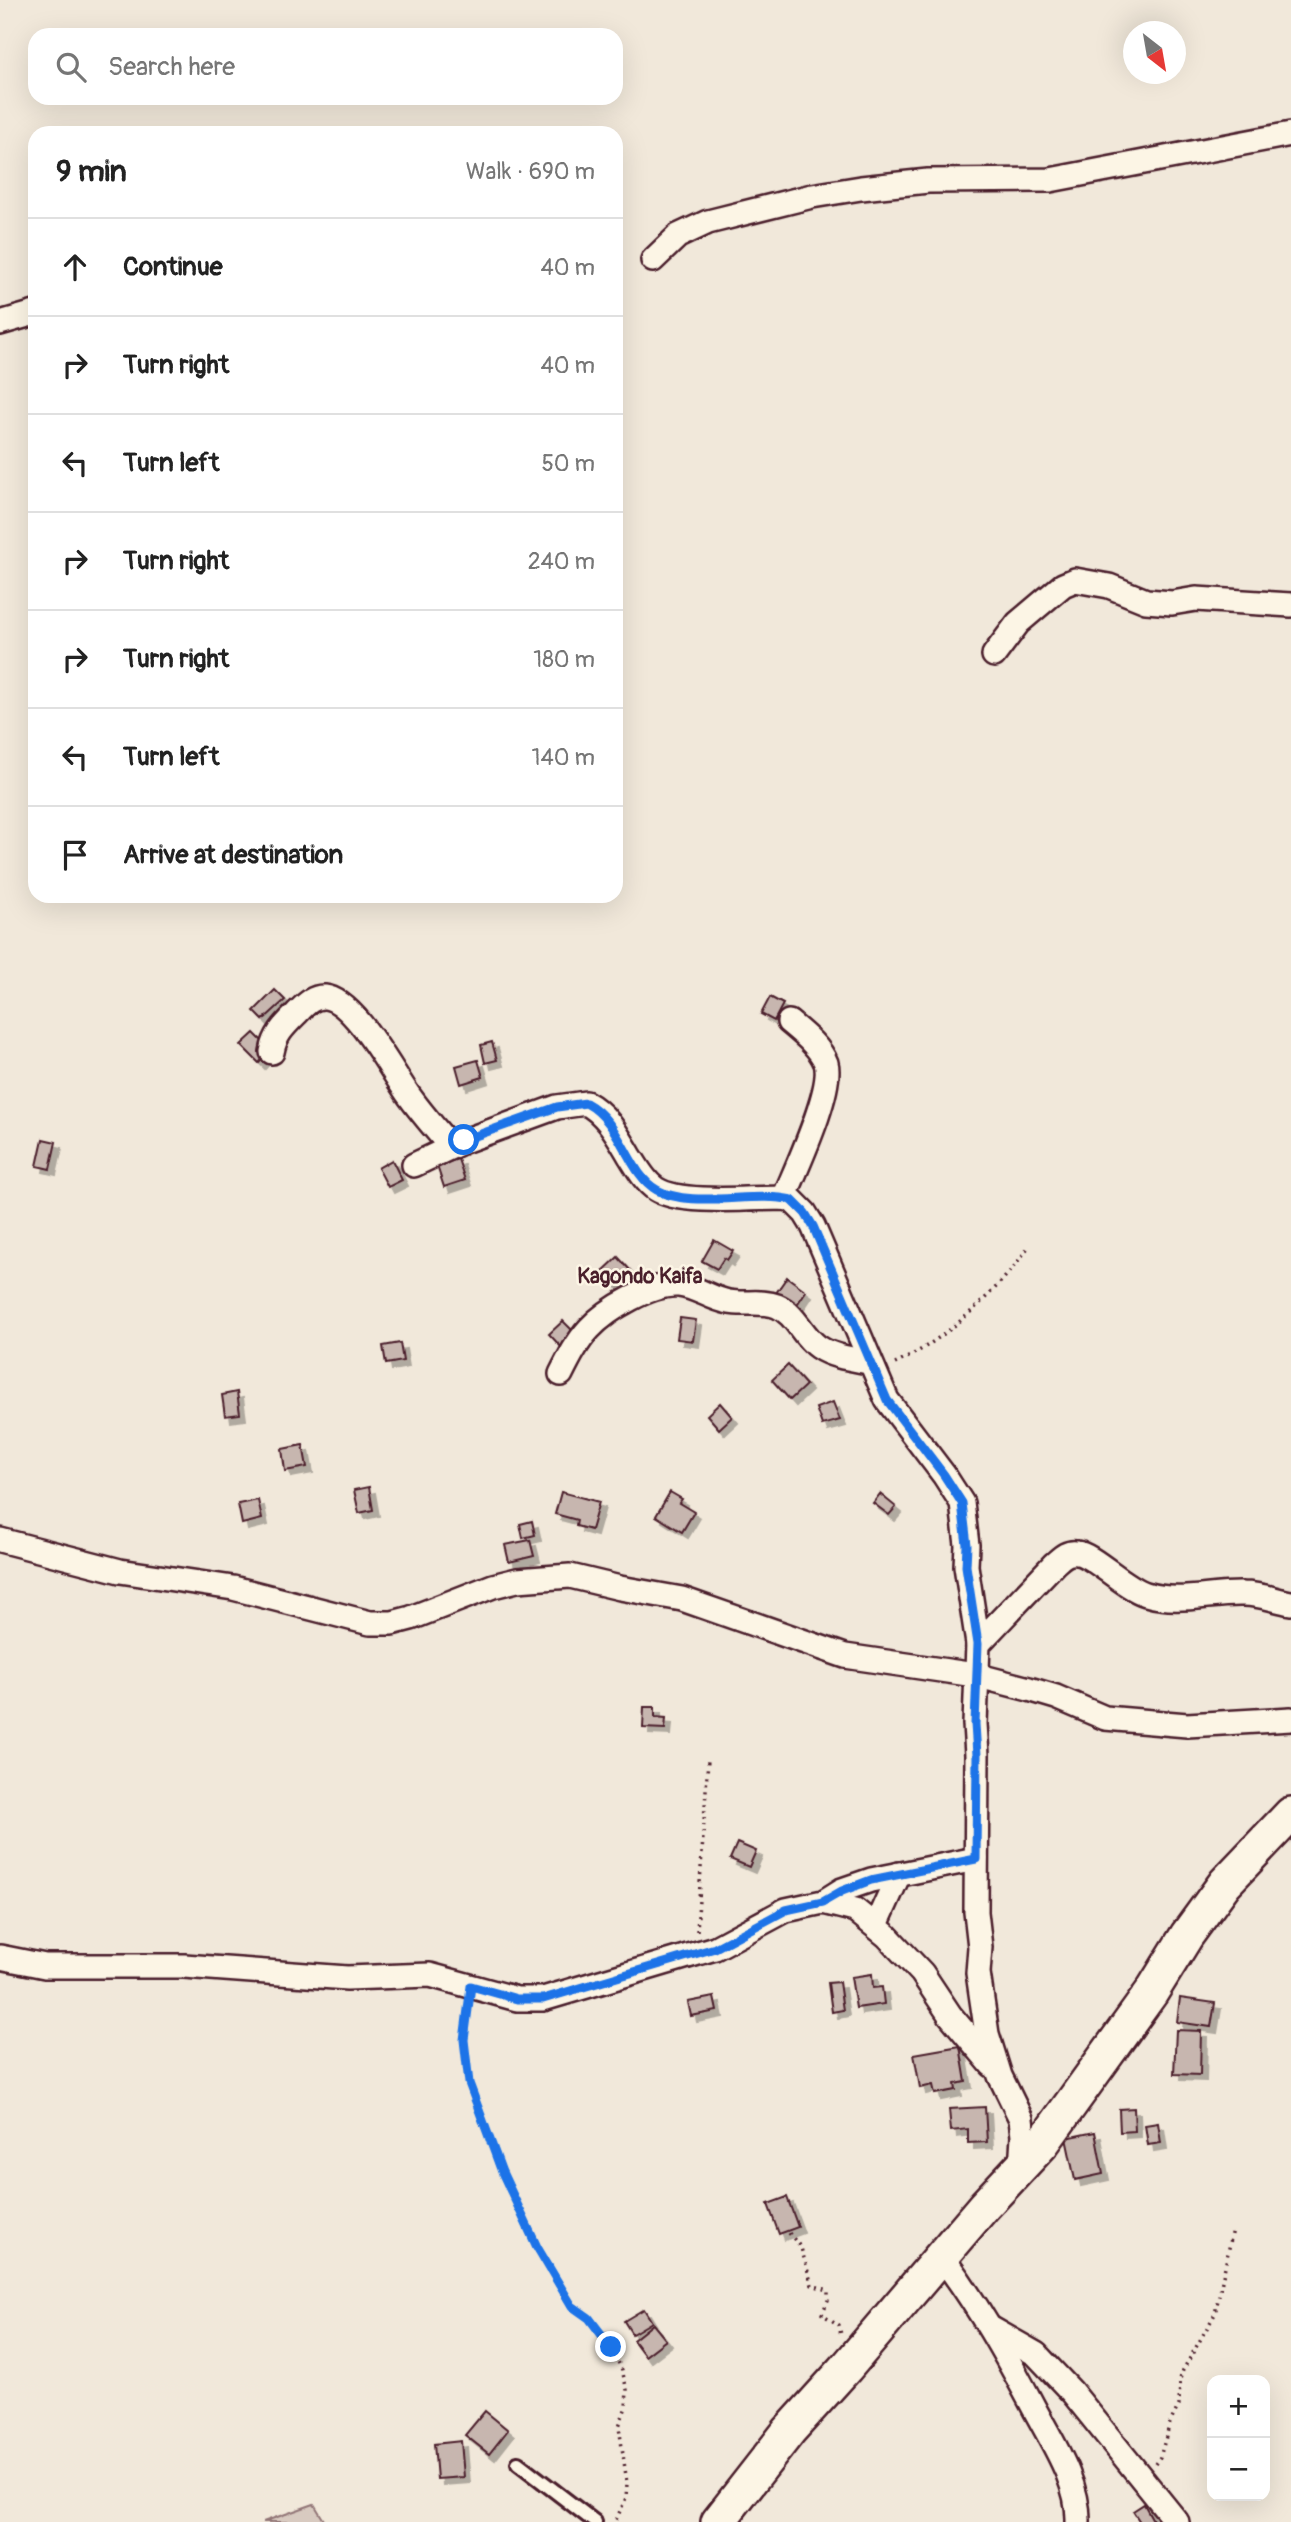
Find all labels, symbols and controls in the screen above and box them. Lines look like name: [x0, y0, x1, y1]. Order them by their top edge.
north arrow: [1123, 21, 1186, 84]
search box: [28, 28, 623, 105]
icon: search: [52, 48, 90, 86]
text: Search here: [108, 51, 235, 83]
text: 9 min: [56, 153, 127, 190]
text: Walk · 690 m: [466, 157, 595, 186]
icon: ahead: [56, 248, 94, 286]
text: Continue: [123, 251, 223, 283]
text: 40 m: [541, 253, 595, 282]
icon: right: [56, 346, 94, 384]
text: Turn right: [123, 349, 229, 381]
text: 40 m: [541, 351, 595, 380]
icon: left: [56, 444, 94, 482]
text: Turn left: [123, 447, 219, 479]
text: 50 m: [541, 449, 595, 478]
icon: right: [56, 542, 94, 580]
text: Turn right: [123, 545, 229, 577]
text: 240 m: [528, 547, 595, 576]
icon: right: [56, 640, 94, 678]
text: Turn right: [123, 643, 229, 675]
text: 180 m: [533, 645, 595, 674]
icon: left: [56, 738, 94, 776]
text: Turn left: [123, 741, 219, 773]
text: 140 m: [532, 743, 595, 772]
icon: arrive: [56, 836, 94, 874]
text: Arrive at destination: [123, 839, 343, 871]
route start: [448, 1124, 479, 1155]
district label: Kagondo Kaifa: [577, 1263, 703, 1290]
route end: [595, 2331, 626, 2362]
map controls: [1207, 2375, 1270, 2501]
button: +: [1207, 2375, 1270, 2438]
button: −: [1207, 2438, 1270, 2501]

